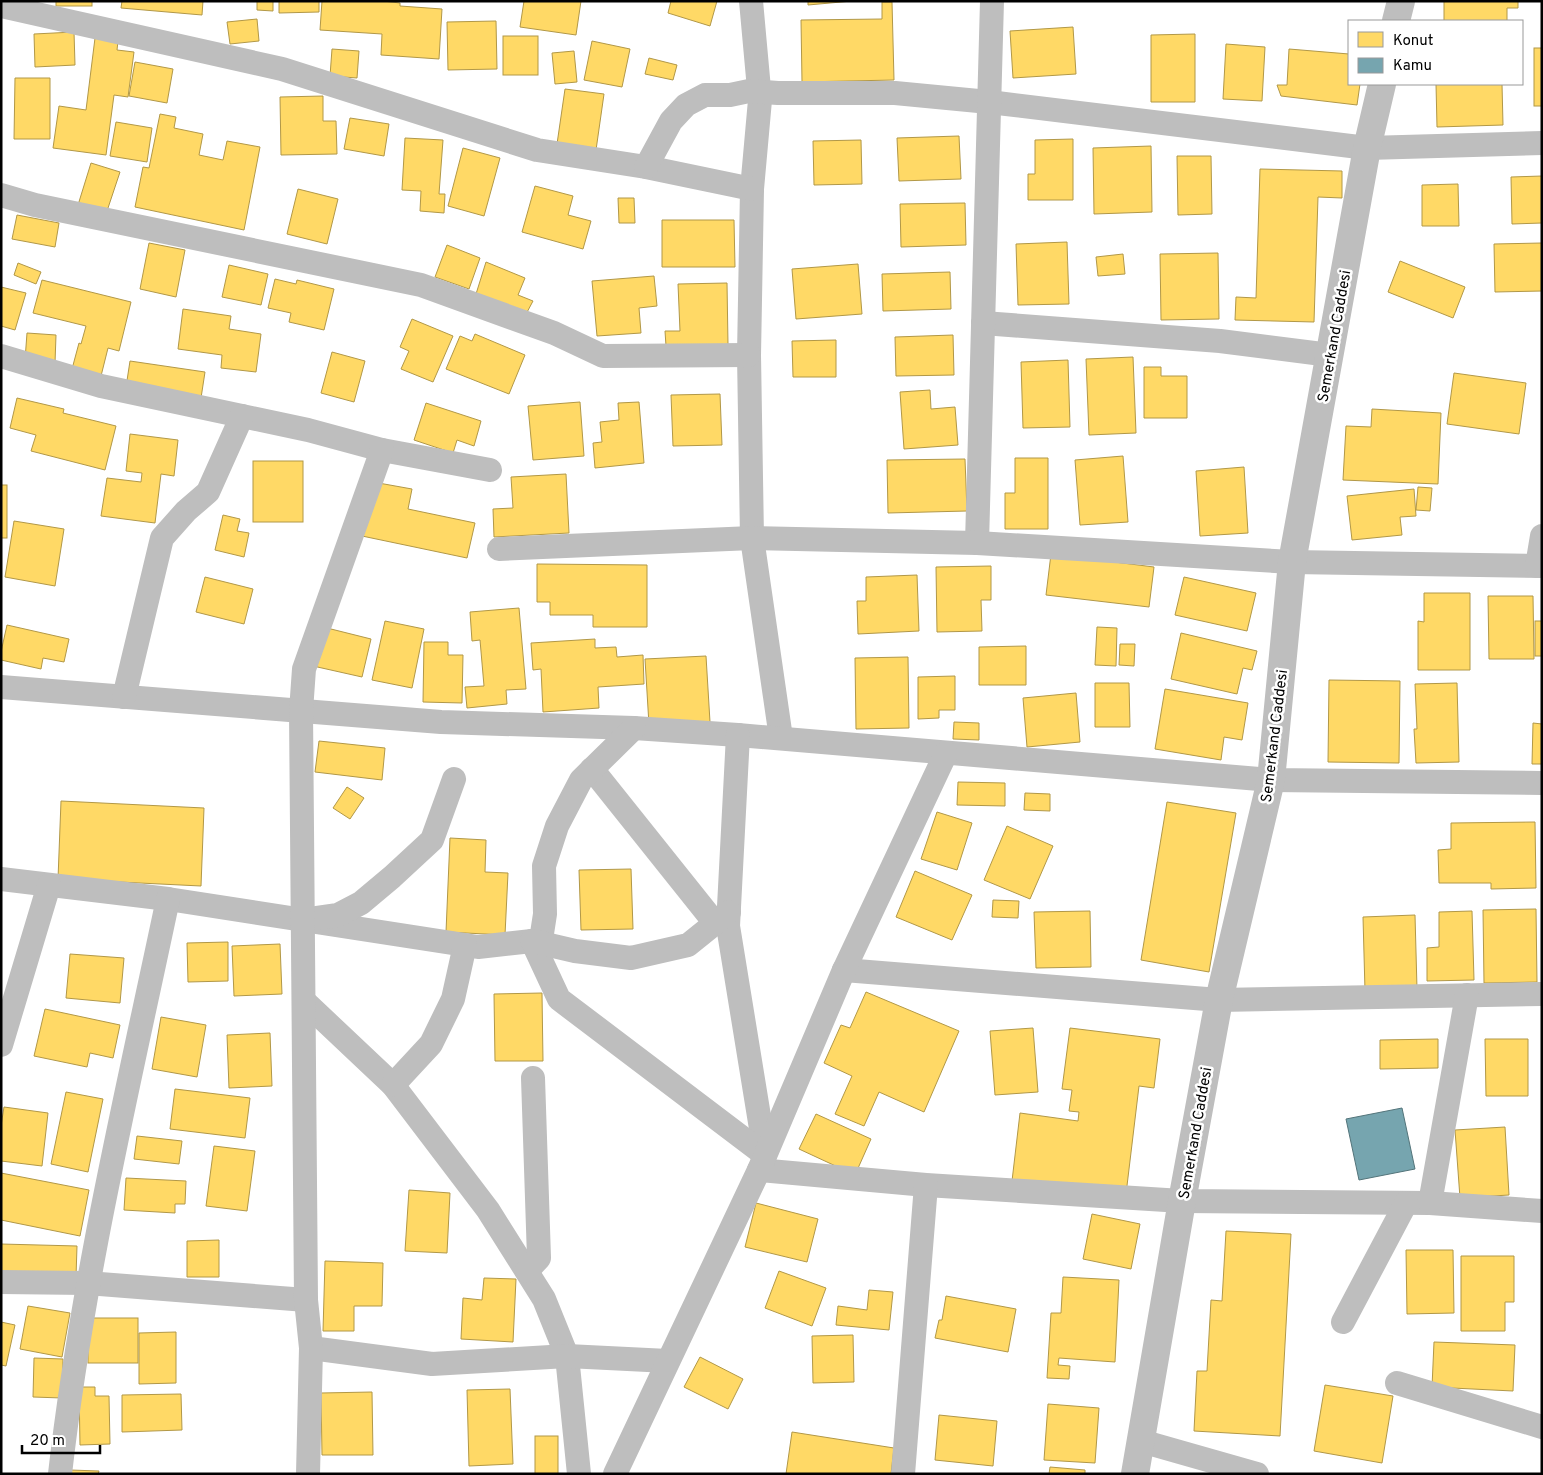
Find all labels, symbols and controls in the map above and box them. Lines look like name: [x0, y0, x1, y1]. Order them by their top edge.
legend: [1348, 20, 1523, 85]
text: Konut: [1393, 32, 1433, 51]
text: Kamu: [1393, 57, 1432, 76]
street label: Semerkand Caddesi: [1315, 269, 1356, 404]
street label: Semerkand Caddesi: [1258, 669, 1293, 804]
street label: Semerkand Caddesi: [1176, 1066, 1217, 1201]
scale bar: [22, 1422, 100, 1454]
text: 20 m: [30, 1432, 65, 1451]

